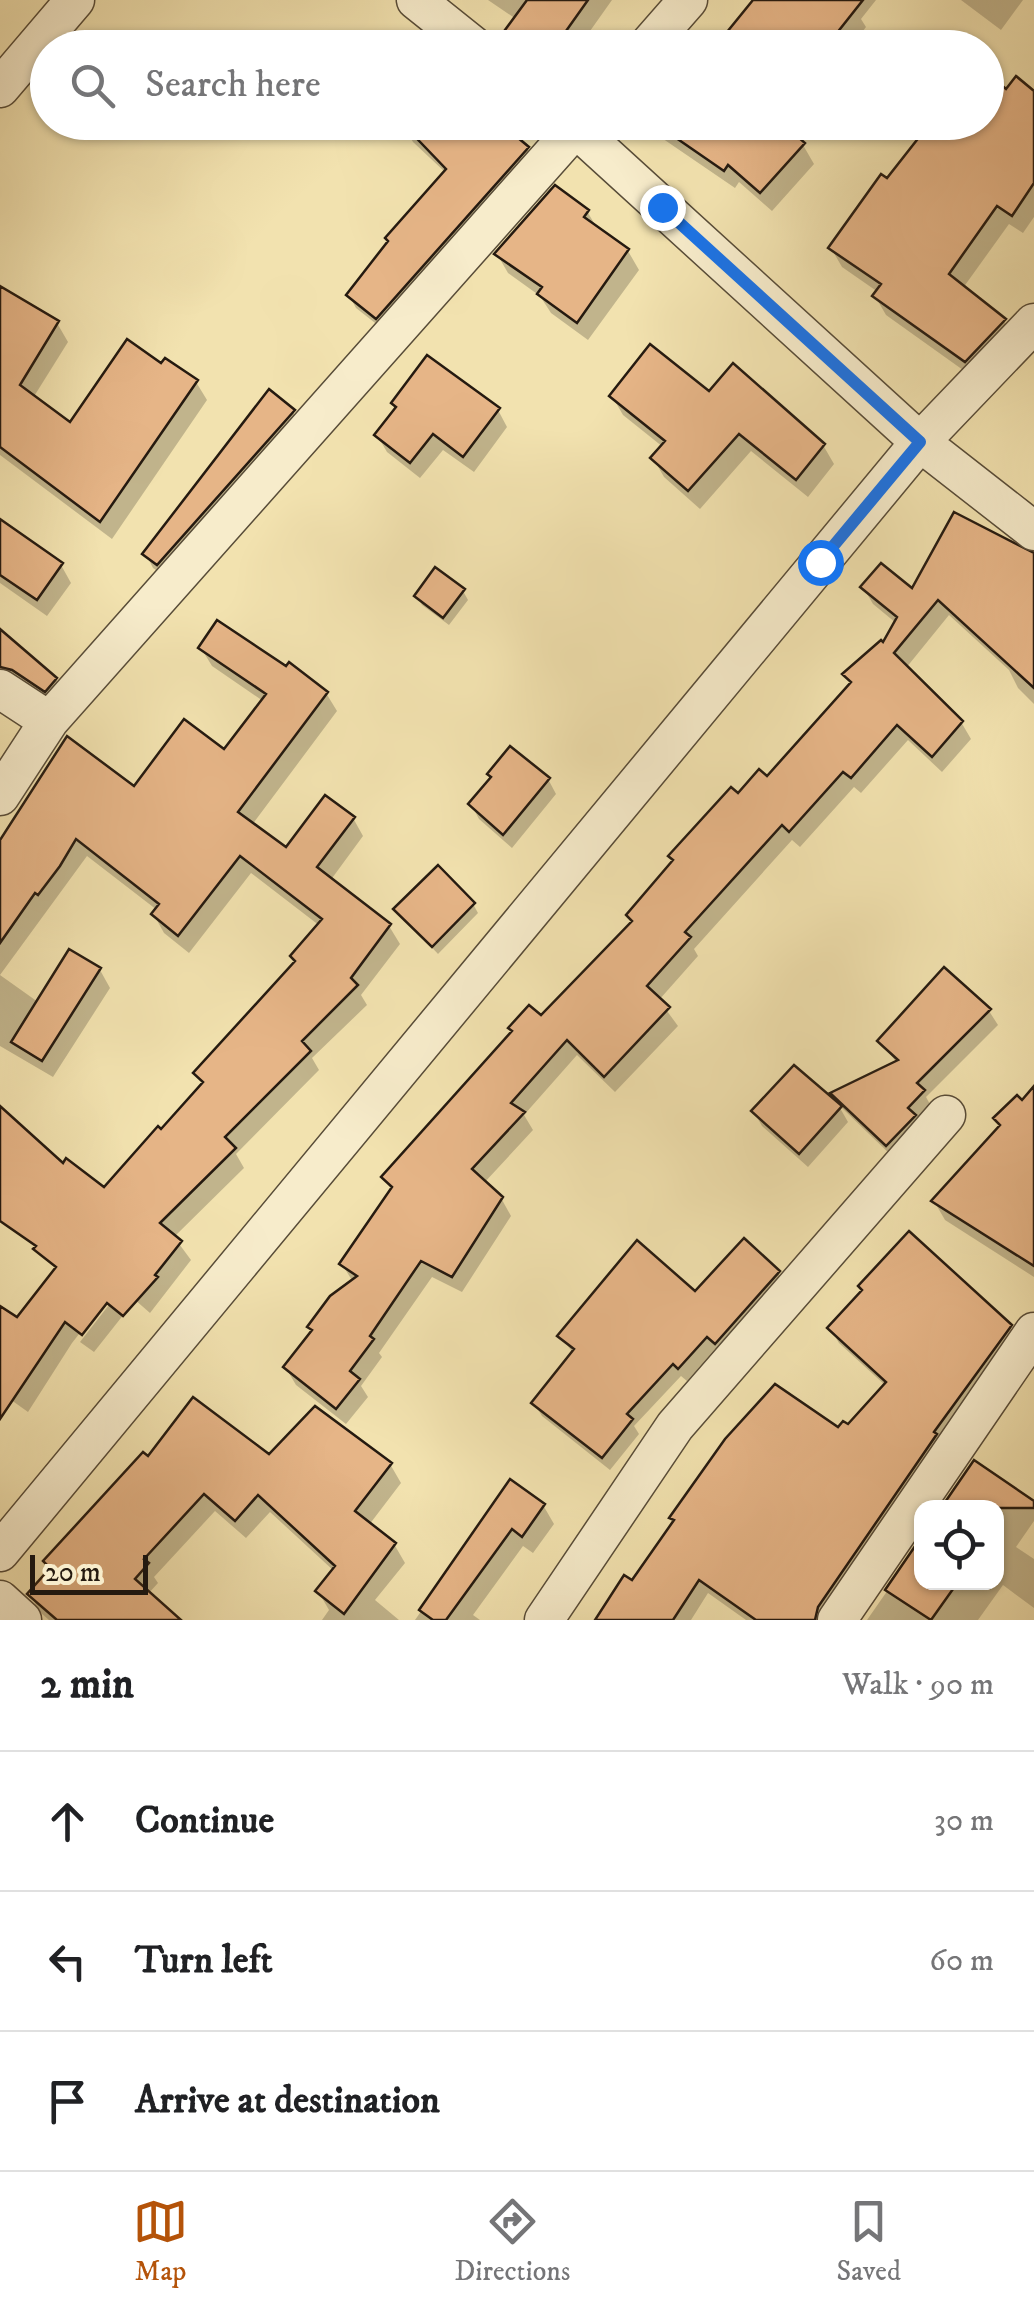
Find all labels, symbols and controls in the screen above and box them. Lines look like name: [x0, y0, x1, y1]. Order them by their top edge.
search box: [30, 30, 1004, 140]
icon: search: [65, 58, 120, 113]
text: Search here: [145, 61, 321, 109]
route end: [640, 185, 686, 231]
route start: [798, 540, 844, 586]
map controls: [914, 1500, 1004, 1590]
button: locate: [914, 1500, 1004, 1590]
scale bar: [30, 1550, 148, 1594]
text: 20 m: [45, 1555, 101, 1590]
text: 2 min: [40, 1659, 134, 1711]
text: Walk · 90 m: [842, 1665, 994, 1705]
icon: ahead: [40, 1794, 95, 1849]
text: Continue: [135, 1797, 274, 1845]
text: 30 m: [934, 1801, 994, 1841]
icon: left: [40, 1934, 95, 1989]
text: Turn left: [135, 1937, 273, 1985]
text: 60 m: [929, 1941, 994, 1981]
icon: arrive: [40, 2074, 95, 2129]
text: Arrive at destination: [135, 2077, 440, 2125]
tab: Map: [133, 2194, 188, 2289]
tab: Directions: [454, 2194, 570, 2289]
tab: Saved: [837, 2194, 901, 2289]

